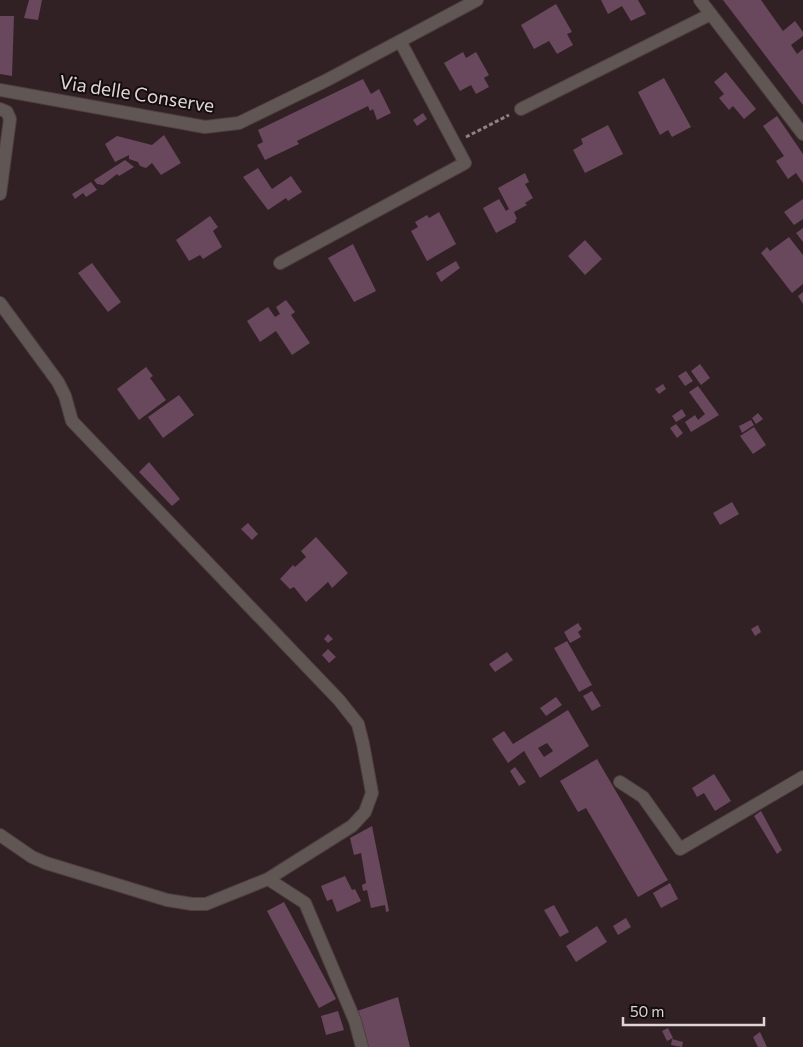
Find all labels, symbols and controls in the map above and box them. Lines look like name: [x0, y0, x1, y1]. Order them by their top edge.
street label: Via delle Conserve: [58, 69, 216, 117]
scale bar: [623, 994, 764, 1026]
text: 50 m: [630, 1002, 664, 1020]

